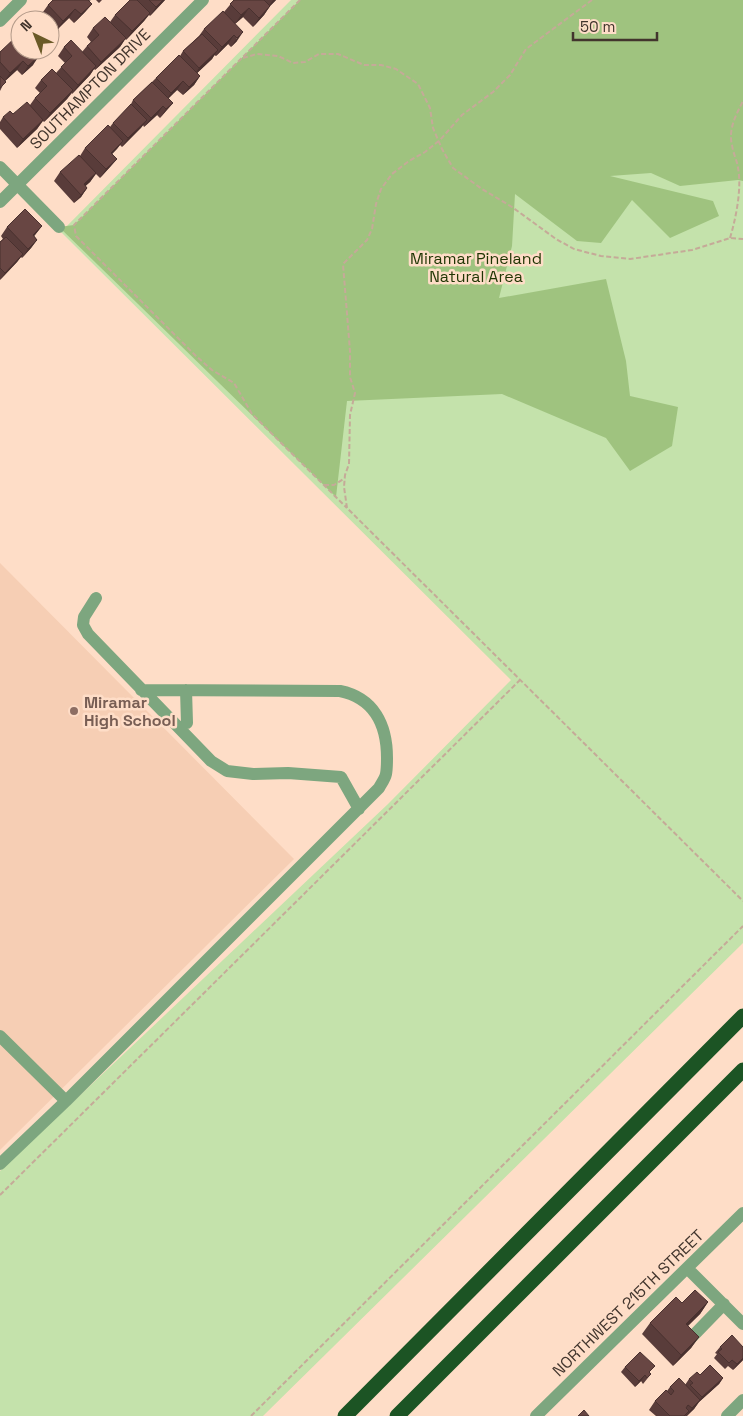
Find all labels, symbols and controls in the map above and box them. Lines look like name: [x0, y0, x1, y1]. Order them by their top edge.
north arrow: [10, 10, 60, 60]
scale bar: [573, 10, 657, 42]
text: 50 m: [580, 17, 615, 36]
street label: SOUTHAMPTON DRIVE: [26, 25, 154, 153]
park label: Miramar Pineland Natural Area: [410, 248, 542, 287]
place label: Miramar High School: [84, 692, 176, 731]
marker: Miramar High School: [68, 705, 80, 717]
street label: NORTHWEST 215TH STREET: [548, 1225, 708, 1381]

